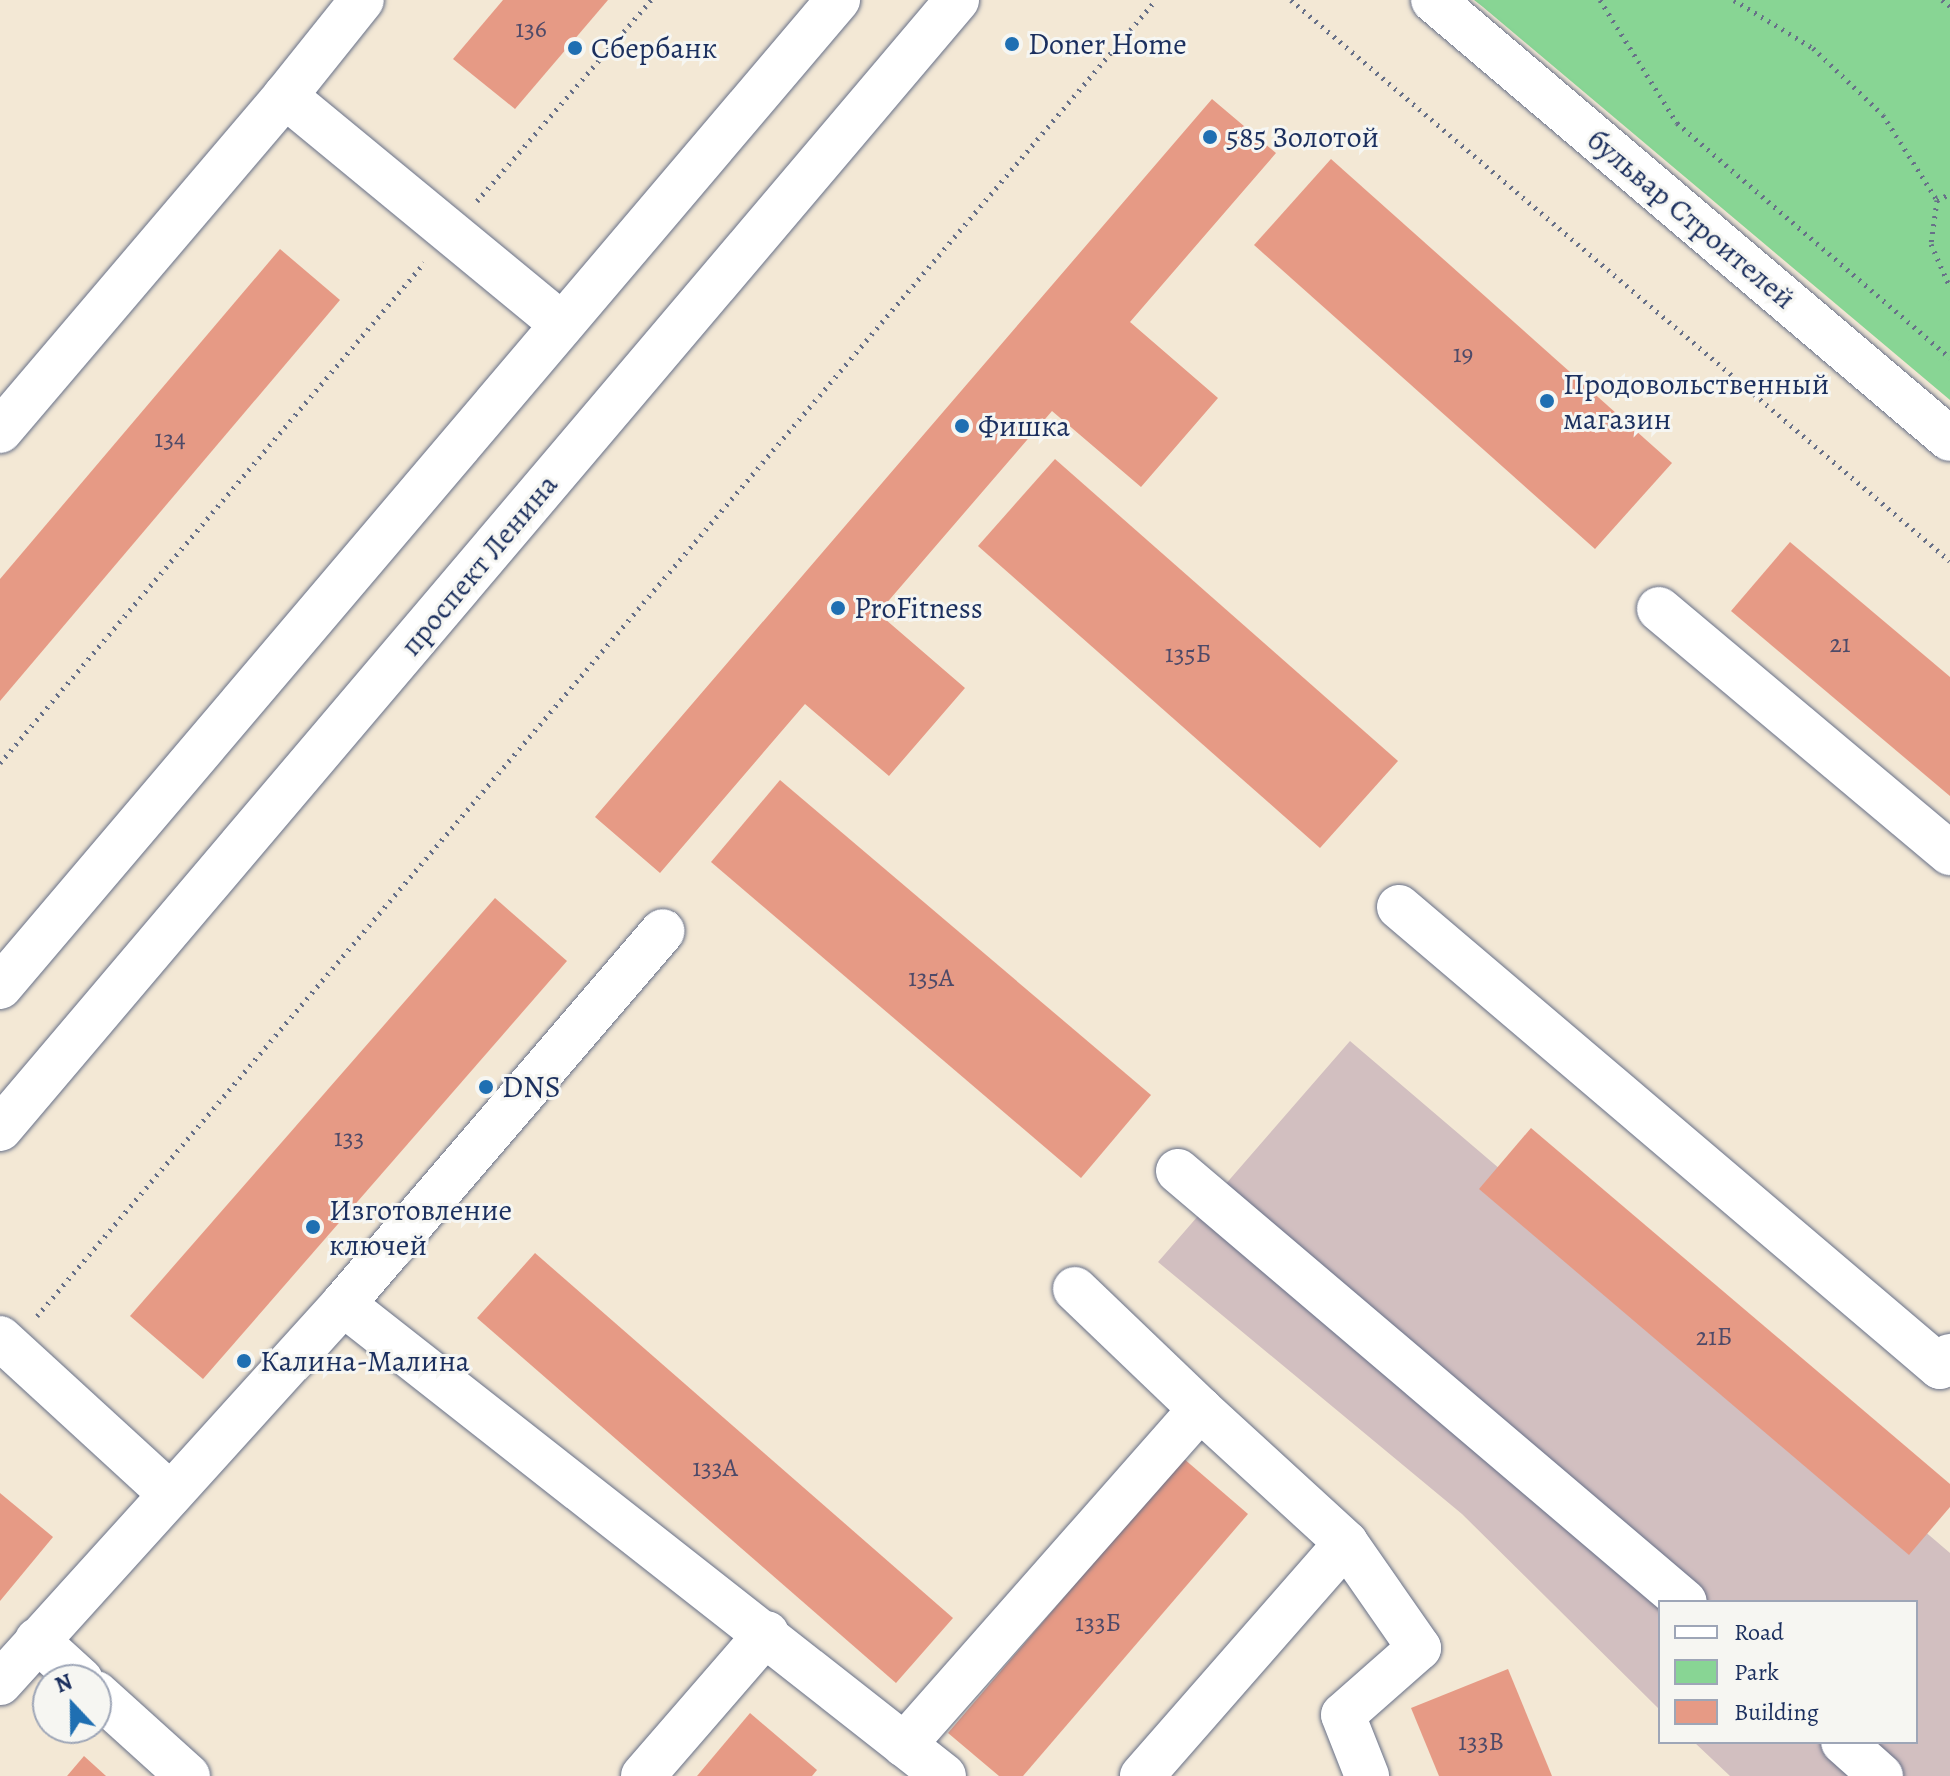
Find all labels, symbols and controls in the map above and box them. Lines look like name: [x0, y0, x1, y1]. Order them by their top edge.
house number: 136: [515, 13, 547, 45]
place label: Doner Home: [1028, 26, 1187, 62]
place label: Сбербанк: [591, 30, 717, 66]
marker: Doner Home: [1003, 35, 1021, 53]
marker: Сбербанк: [566, 39, 584, 57]
place label: 585 Золотой: [1226, 119, 1379, 155]
street label: бульвар Строителей: [1580, 121, 1802, 317]
marker: 585 Золотой: [1201, 128, 1219, 146]
house number: 19: [1453, 338, 1473, 370]
place label: Продовольственный магазин: [1563, 366, 1829, 436]
marker: Продовольственный магазин: [1538, 392, 1556, 410]
place label: Фишка: [978, 408, 1070, 444]
marker: Фишка: [953, 417, 971, 435]
house number: 134: [154, 423, 186, 455]
street label: проспект Ленина: [393, 467, 565, 663]
place label: ProFitness: [854, 590, 983, 626]
marker: ProFitness: [829, 599, 847, 617]
house number: 21: [1829, 628, 1851, 660]
house number: 135Б: [1165, 638, 1211, 670]
house number: 135А: [908, 962, 954, 994]
place label: DNS: [502, 1069, 561, 1105]
marker: DNS: [477, 1078, 495, 1096]
house number: 133: [334, 1122, 364, 1154]
place label: Изготовление ключей: [329, 1192, 512, 1262]
marker: Изготовление ключей: [304, 1218, 322, 1236]
house number: 21Б: [1696, 1321, 1732, 1353]
place label: Калина-Малина: [260, 1343, 470, 1379]
marker: Калина-Малина: [235, 1352, 253, 1370]
house number: 133А: [692, 1452, 738, 1484]
legend: [1658, 1600, 1918, 1744]
house number: 133Б: [1075, 1607, 1121, 1639]
text: Road: [1734, 1616, 1784, 1648]
text: Park: [1734, 1656, 1779, 1688]
north arrow: [32, 1664, 112, 1744]
text: N: [51, 1667, 77, 1701]
text: Building: [1734, 1696, 1819, 1728]
house number: 133В: [1458, 1726, 1504, 1758]

